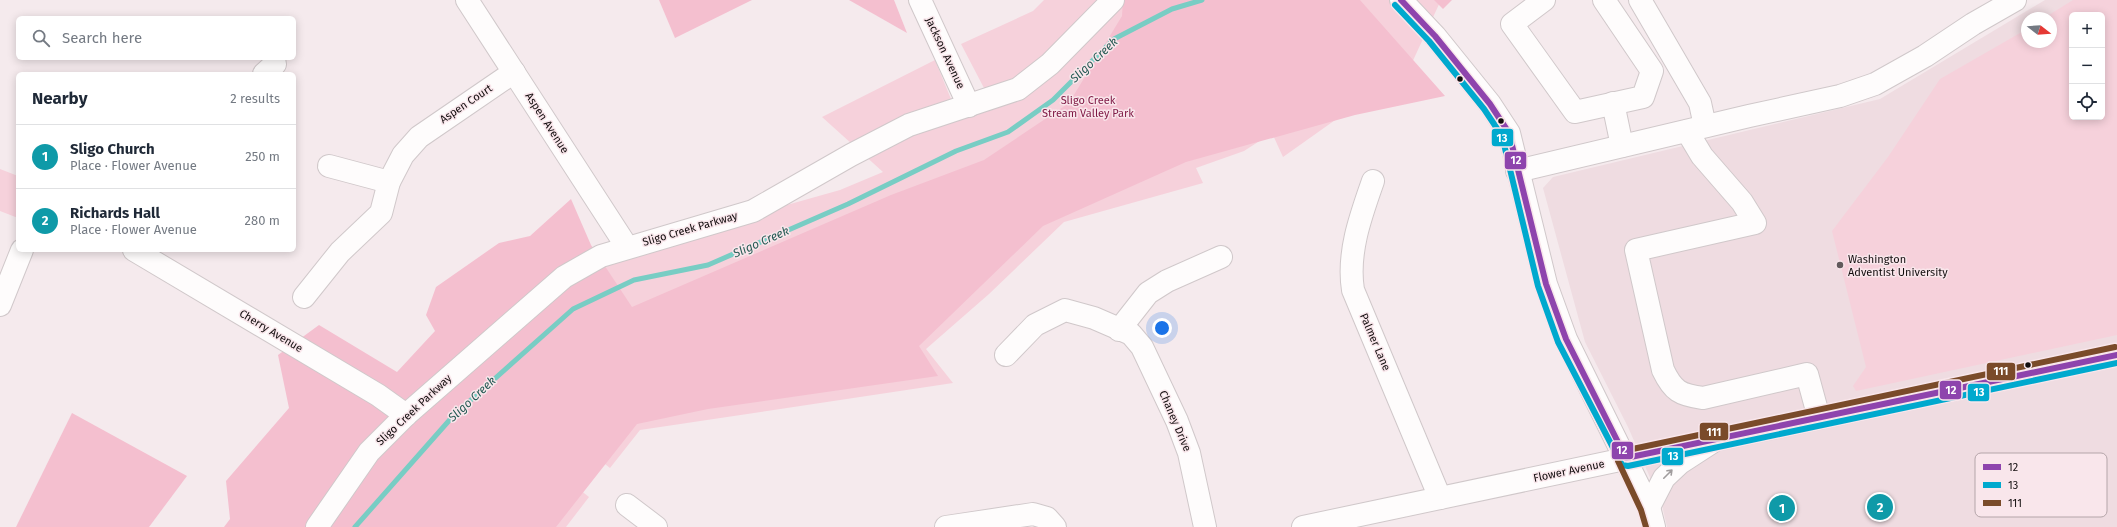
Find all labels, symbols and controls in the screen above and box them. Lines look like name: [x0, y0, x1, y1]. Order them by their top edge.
north arrow: [2021, 12, 2057, 48]
map controls: [2069, 12, 2105, 120]
button: +: [2069, 12, 2105, 48]
street label: Jackson Avenue: [923, 15, 967, 91]
search box: [16, 16, 296, 60]
icon: search: [30, 27, 52, 49]
text: Search here: [62, 29, 142, 47]
water label: Sligo Creek: [1067, 34, 1121, 86]
button: −: [2069, 48, 2105, 84]
unlabelled marker: [1455, 74, 1465, 84]
street label: Aspen Court: [437, 82, 495, 126]
button: locate: [2069, 84, 2105, 120]
text: Nearby: [32, 88, 87, 109]
street label: Aspen Avenue: [523, 90, 571, 156]
text: 2 results: [230, 91, 280, 106]
park label: Sligo Creek Stream Valley Park: [1042, 94, 1134, 120]
unlabelled marker: [1496, 116, 1506, 126]
line badge: 13: [1491, 128, 1514, 147]
text: 13: [1497, 132, 1508, 145]
text: Sligo Church: [70, 140, 155, 158]
text: 1: [42, 149, 48, 164]
text: 250 m: [245, 149, 280, 164]
line badge: 12: [1504, 151, 1527, 170]
text: 12: [1511, 154, 1522, 167]
text: Place · Flower Avenue: [70, 158, 197, 173]
text: Richards Hall: [70, 204, 160, 222]
street label: Sligo Creek Parkway: [641, 209, 740, 249]
text: 2: [42, 213, 48, 228]
text: 280 m: [245, 213, 280, 228]
text: Place · Flower Avenue: [70, 222, 197, 237]
water label: Sligo Creek: [730, 223, 792, 261]
place label: Washington Adventist University: [1848, 253, 1948, 279]
marker: Washington Adventist University: [1835, 260, 1845, 270]
street label: Cherry Avenue: [237, 307, 305, 355]
street label: Palmer Lane: [1357, 311, 1393, 373]
your location: [1152, 318, 1172, 338]
unlabelled marker: [2023, 360, 2033, 370]
line badge: 111: [1986, 362, 2016, 381]
text: 111: [1994, 365, 2008, 378]
street label: Sligo Creek Parkway: [374, 371, 455, 448]
water label: Sligo Creek: [445, 373, 499, 425]
line badge: 12: [1939, 380, 1962, 400]
line badge: 13: [1967, 383, 1990, 402]
text: 12: [1946, 384, 1957, 397]
text: 13: [1974, 386, 1985, 399]
street label: Chaney Drive: [1156, 389, 1194, 453]
line badge: 111: [1699, 422, 1729, 441]
text: 111: [1707, 426, 1721, 439]
line badge: 12: [1611, 441, 1634, 460]
text: 12: [1617, 444, 1628, 457]
line badge: 13: [1661, 447, 1684, 466]
text: 13: [1668, 450, 1679, 463]
legend: [1975, 453, 2107, 517]
street label: Flower Avenue: [1532, 457, 1606, 485]
text: 12: [2008, 461, 2018, 474]
one-way arrow: [1663, 469, 1673, 479]
text: 13: [2008, 479, 2018, 492]
pin: 2: [1867, 492, 1893, 522]
pin: 1: [1769, 493, 1795, 523]
text: 111: [2008, 497, 2022, 510]

